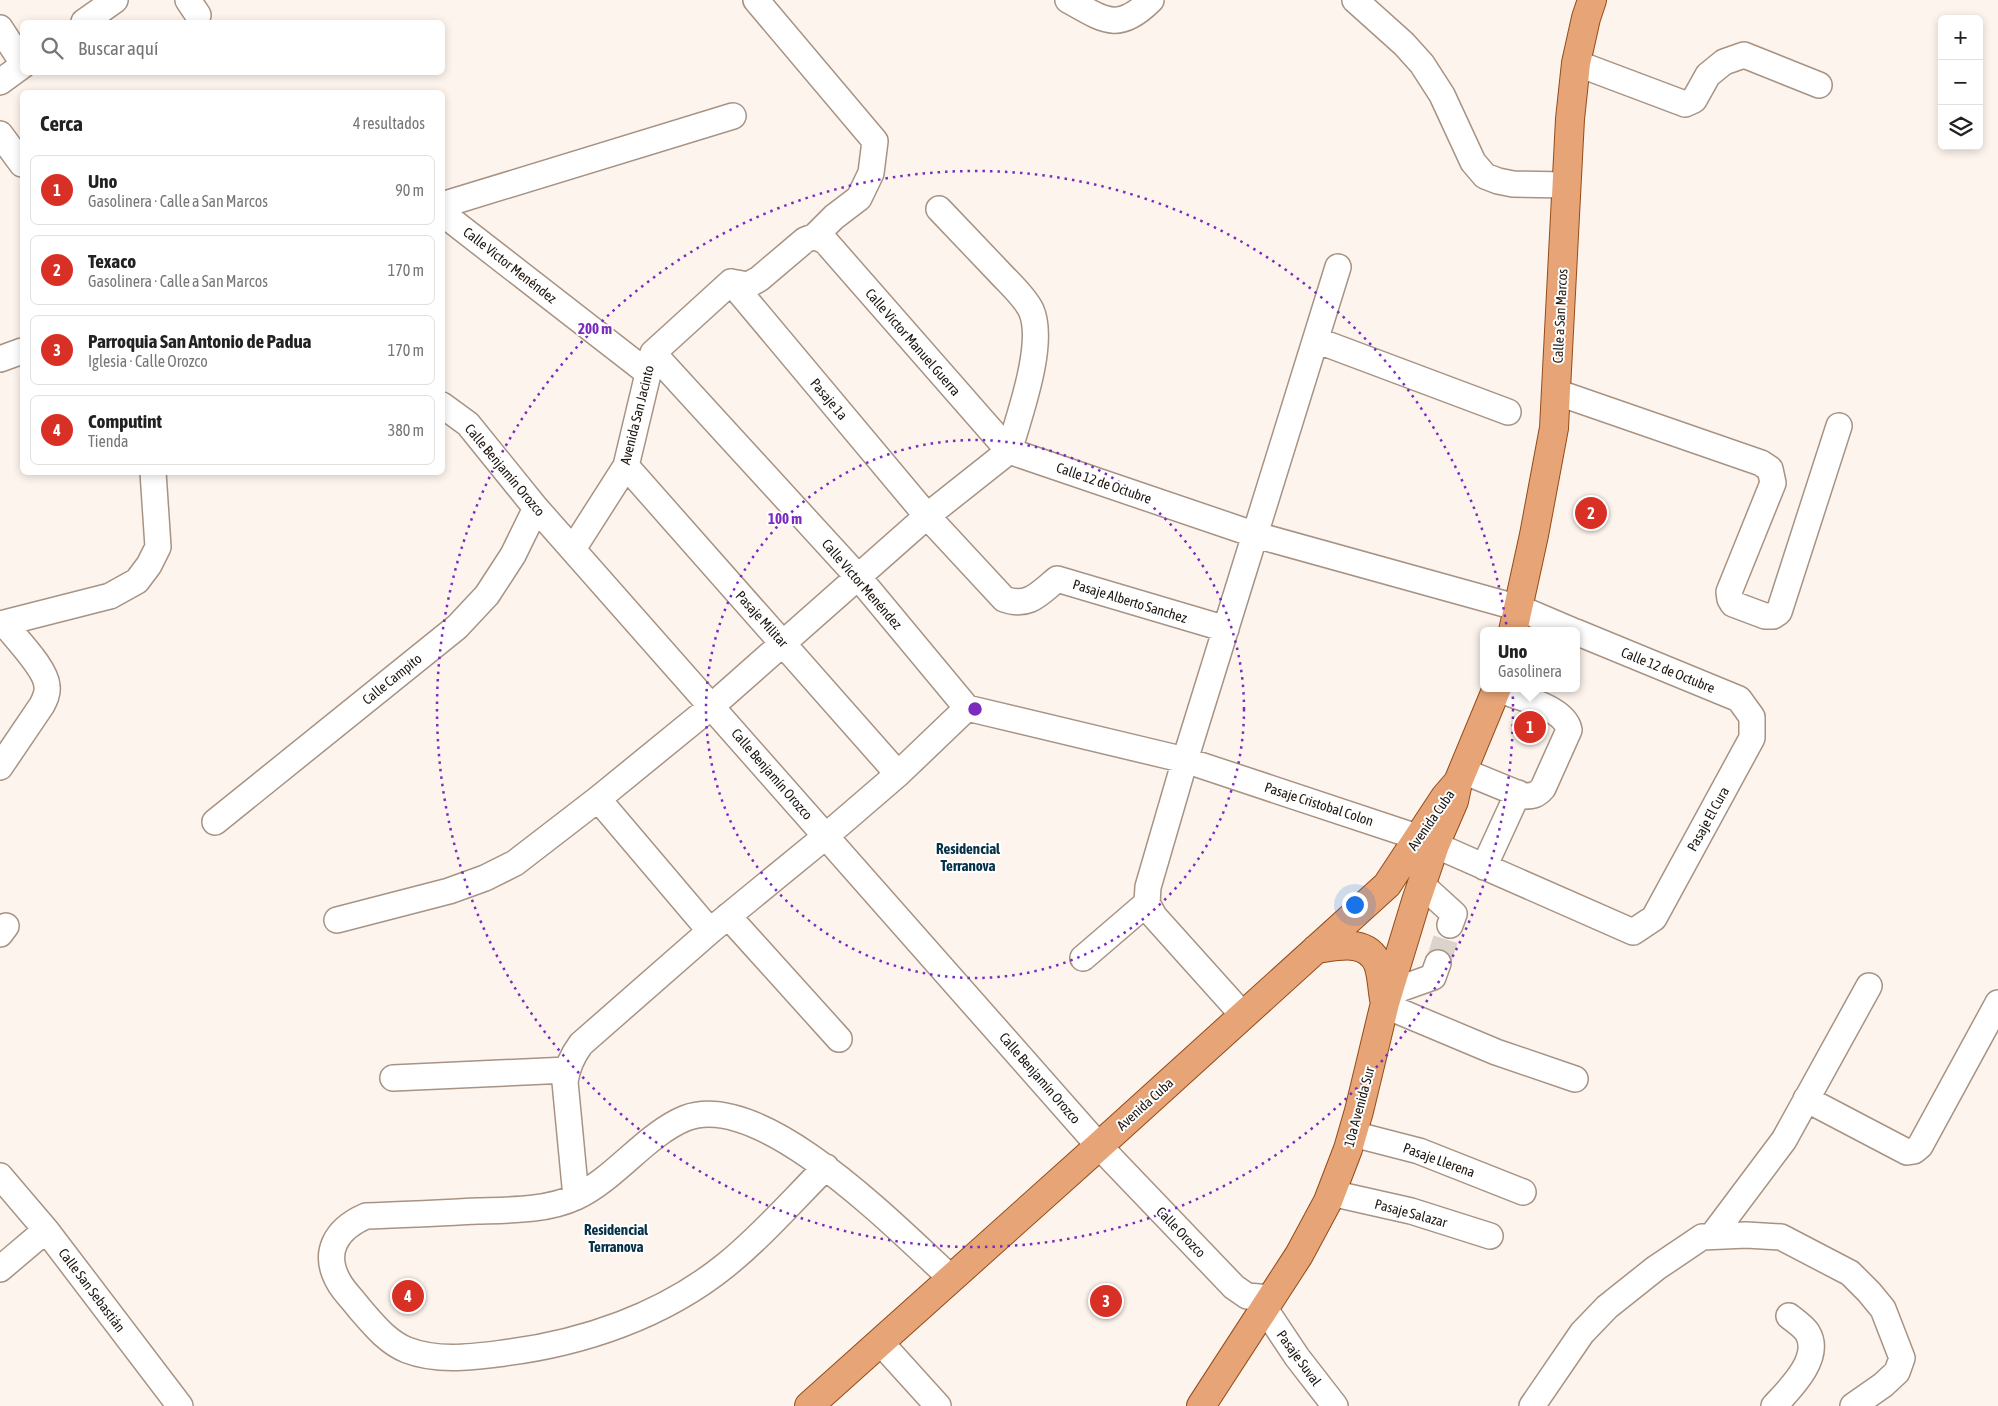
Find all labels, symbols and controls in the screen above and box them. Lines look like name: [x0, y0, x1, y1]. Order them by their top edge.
map controls: [1938, 15, 1983, 150]
button: +: [1938, 15, 1983, 60]
search box: [20, 20, 445, 75]
icon: search: [38, 34, 66, 62]
text: Buscar aquí: [78, 37, 158, 59]
button: −: [1938, 60, 1983, 105]
button: layers: [1938, 105, 1983, 150]
text: Cerca: [40, 111, 83, 135]
text: 4 resultados: [353, 114, 425, 132]
text: Uno: [88, 170, 117, 192]
text: 1: [53, 181, 61, 199]
text: 90 m: [395, 181, 424, 199]
text: Gasolinera · Calle a San Marcos: [88, 192, 268, 210]
street label: Calle Victor Menéndez: [460, 224, 560, 306]
text: Texaco: [88, 250, 136, 272]
text: 2: [53, 261, 61, 279]
text: 170 m: [388, 261, 424, 279]
street label: Calle a San Marcos: [1550, 268, 1570, 364]
text: Gasolinera · Calle a San Marcos: [88, 272, 268, 290]
street label: Calle Victor Manuel Guerra: [862, 285, 964, 399]
text: 200 m: [578, 320, 612, 337]
text: Parroquia San Antonio de Padua: [88, 330, 311, 352]
text: 3: [53, 341, 61, 359]
text: 170 m: [388, 341, 424, 359]
text: Iglesia · Calle Orozco: [88, 352, 208, 370]
street label: Avenida San Jacinto: [617, 364, 657, 466]
street label: Pasaje 1a: [807, 375, 851, 423]
text: Computint: [88, 410, 162, 432]
text: 4: [53, 421, 61, 439]
text: 380 m: [388, 421, 424, 439]
street label: Calle Benjamín Orozco: [462, 421, 548, 519]
text: Tienda: [88, 432, 128, 450]
street label: Calle 12 de Octubre: [1054, 459, 1154, 507]
pin: 2: [1575, 494, 1607, 532]
text: 100 m: [768, 510, 802, 527]
street label: Calle Victor Menéndez: [819, 536, 905, 632]
street label: Pasaje Alberto Sanchez: [1071, 576, 1189, 626]
street label: Pasaje Militar: [733, 588, 792, 651]
popup: [1480, 627, 1580, 692]
text: Uno: [1498, 640, 1527, 662]
street label: Calle 12 de Octubre: [1619, 644, 1717, 696]
street label: Calle Campito: [359, 650, 425, 708]
text: Gasolinera: [1498, 662, 1562, 680]
centre of rings: [966, 700, 984, 718]
pin: 1: [1514, 708, 1546, 746]
street label: Calle Benjamín Orozco: [728, 725, 816, 823]
street label: Pasaje Cristobal Colon: [1262, 779, 1376, 829]
street label: Pasaje El Cura: [1684, 784, 1732, 854]
street label: Avenida Cuba: [1404, 787, 1458, 853]
district label: Residencial Terranova: [936, 840, 1001, 874]
your location: [1342, 892, 1368, 918]
street label: Calle Benjamín Orozco: [996, 1029, 1084, 1127]
street label: 10a Avenida Sur: [1341, 1064, 1378, 1149]
street label: Avenida Cuba: [1114, 1075, 1176, 1133]
street label: Pasaje Llerena: [1401, 1140, 1477, 1180]
street label: Pasaje Salazar: [1373, 1196, 1450, 1231]
street label: Calle Orozco: [1153, 1204, 1209, 1260]
district label: Residencial Terranova: [584, 1221, 649, 1255]
street label: Calle San Sebastián: [55, 1245, 129, 1335]
pin: 4: [392, 1277, 424, 1315]
pin: 3: [1090, 1282, 1122, 1320]
street label: Pasaje Suval: [1274, 1327, 1325, 1389]

